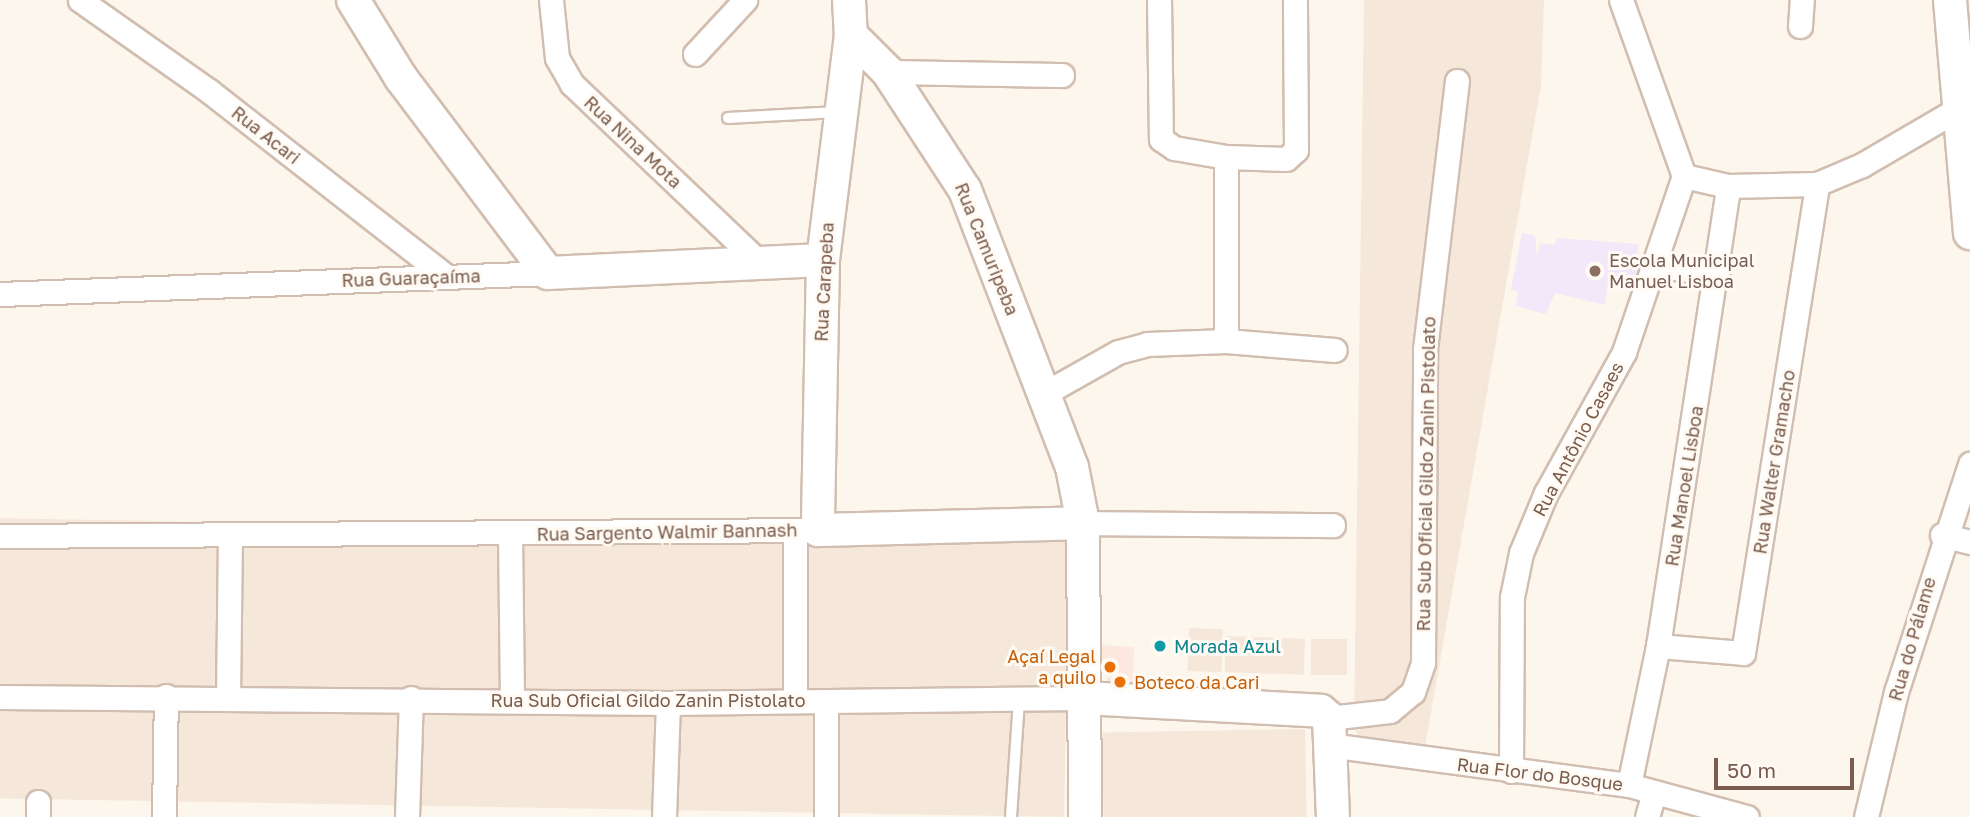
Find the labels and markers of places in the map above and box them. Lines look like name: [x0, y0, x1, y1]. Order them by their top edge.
place label: Escola Municipal Manuel Lisboa: [1609, 250, 1754, 292]
marker: Escola Municipal Manuel Lisboa: [1587, 263, 1603, 279]
place label: Morada Azul: [1174, 635, 1281, 657]
marker: Morada Azul: [1152, 638, 1168, 654]
place label: Açaí Legal a quilo: [1007, 646, 1096, 688]
marker: Açaí Legal a quilo: [1102, 659, 1118, 675]
place label: Boteco da Cari: [1134, 671, 1260, 693]
marker: Boteco da Cari: [1112, 674, 1128, 690]

